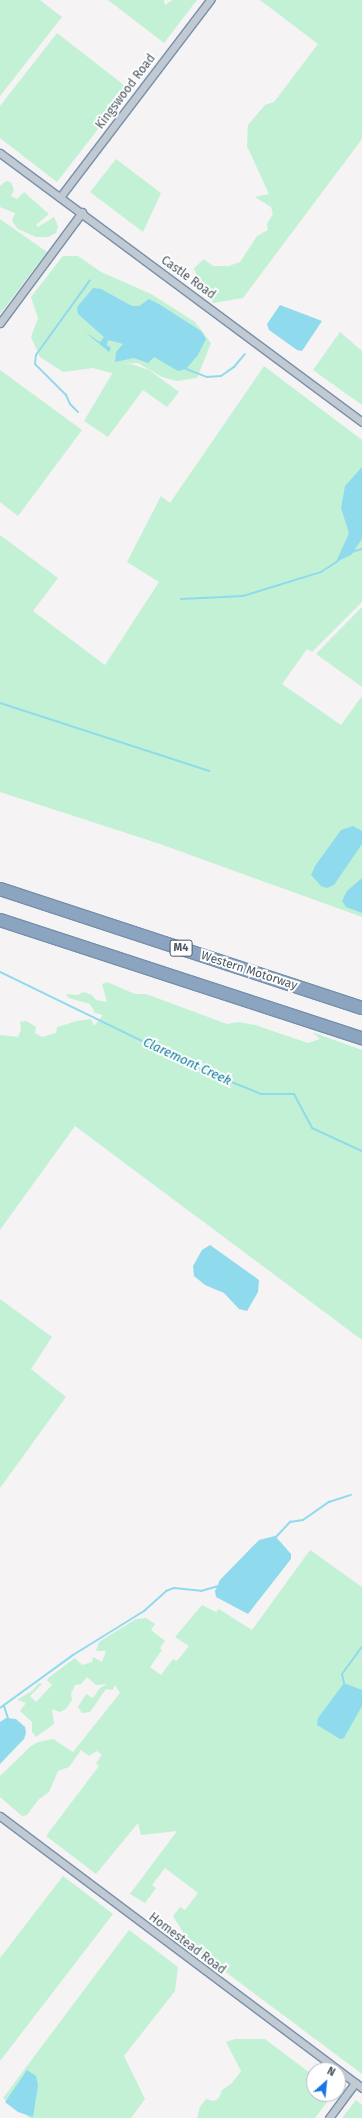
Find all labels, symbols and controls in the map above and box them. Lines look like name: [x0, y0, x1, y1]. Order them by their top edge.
street label: Kingswood Road: [93, 52, 159, 132]
street label: Castle Road: [158, 253, 218, 303]
road number: M4: [169, 939, 193, 957]
street label: Western Motorway: [199, 949, 299, 993]
water label: Claremont Creek: [140, 1035, 234, 1089]
street label: Homestead Road: [146, 1910, 228, 1978]
north arrow: [306, 2062, 346, 2102]
text: N: [325, 2064, 337, 2079]

